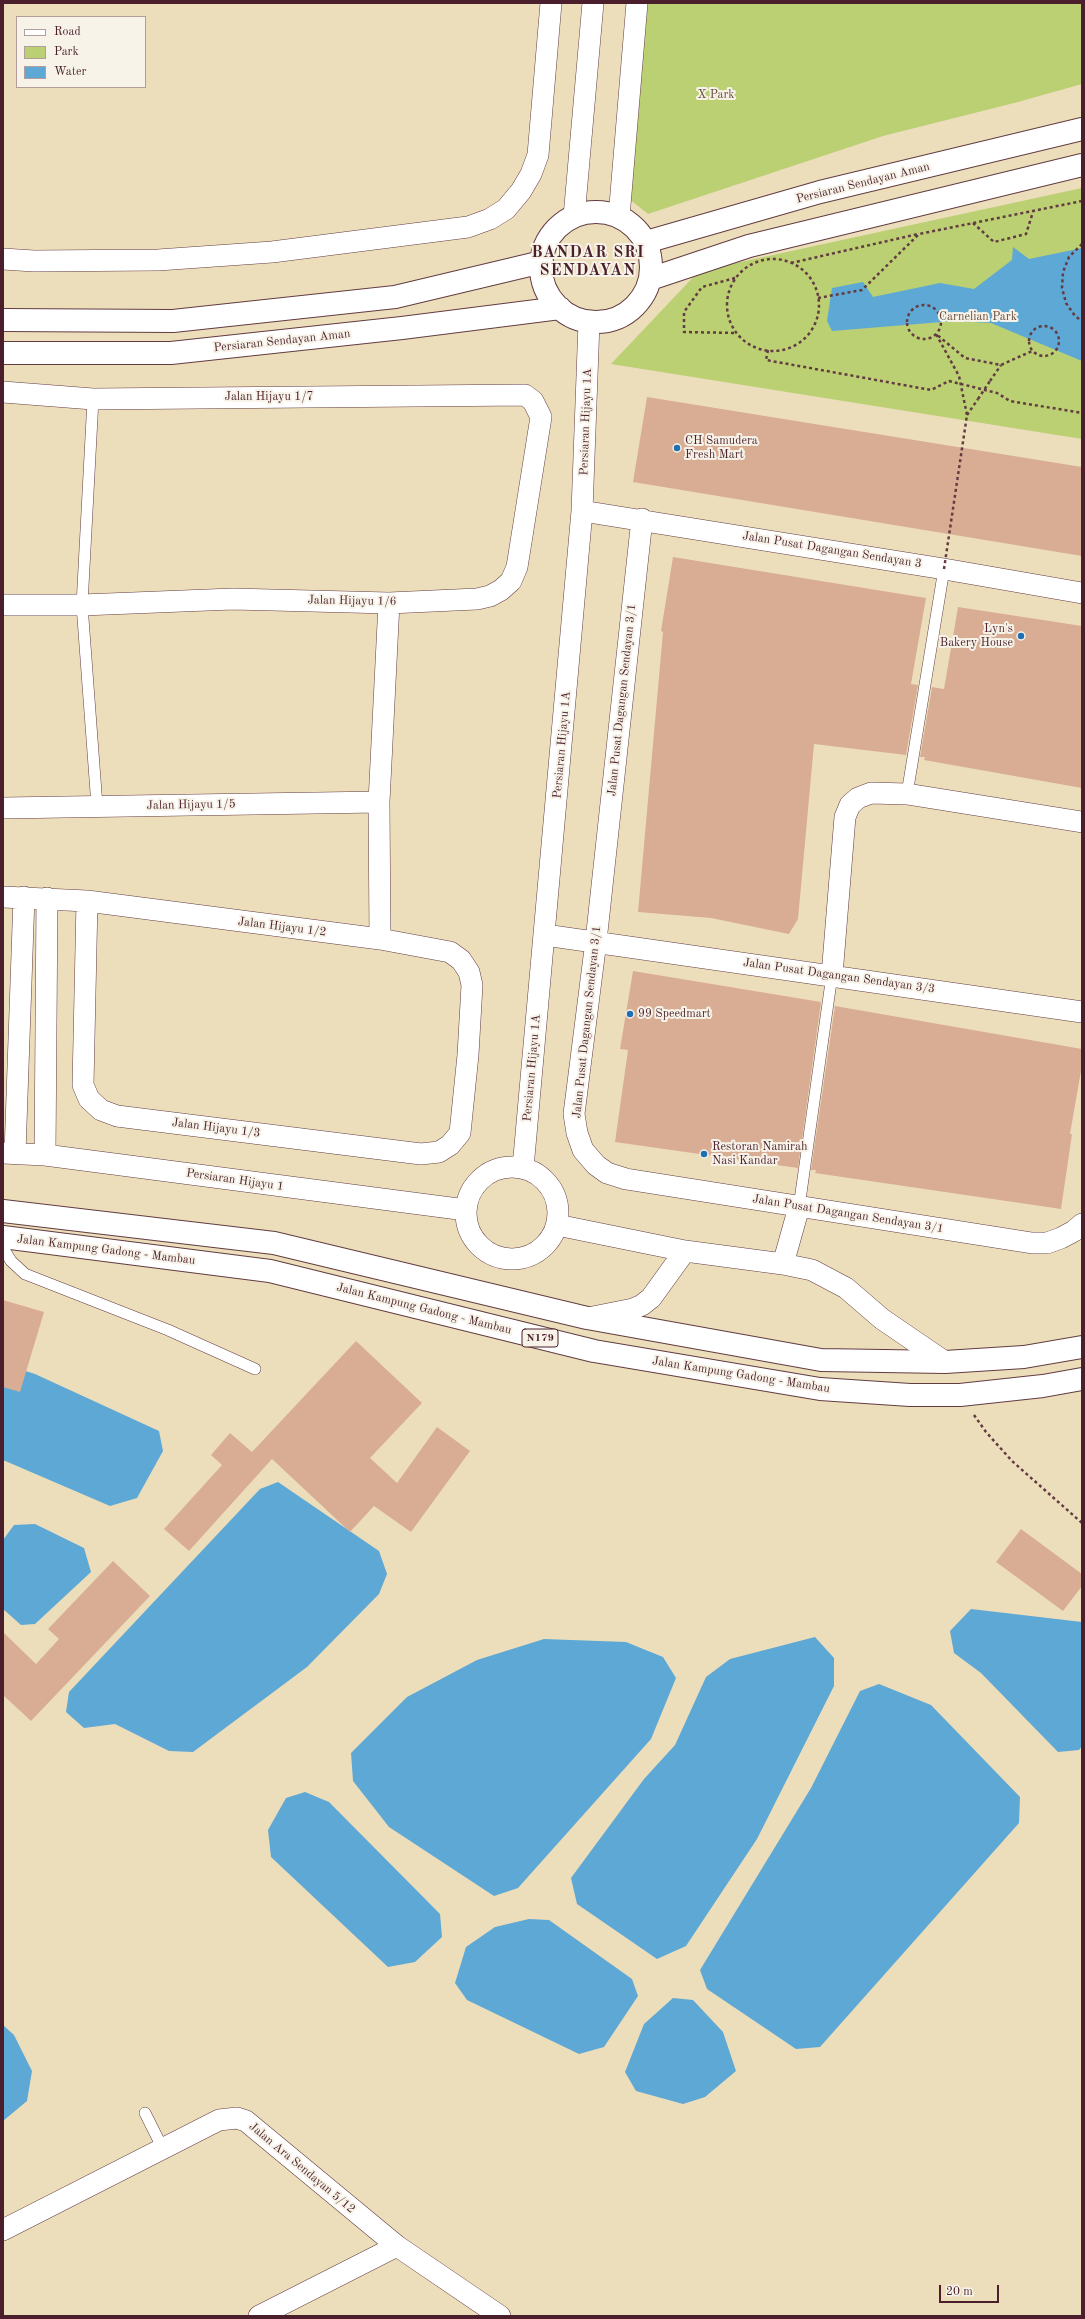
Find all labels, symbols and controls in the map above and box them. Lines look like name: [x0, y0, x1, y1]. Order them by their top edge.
legend: [16, 16, 146, 88]
text: Road: [54, 26, 81, 38]
text: Park: [54, 46, 79, 58]
text: Water: [54, 66, 86, 78]
park label: X Park: [697, 88, 735, 102]
street label: Persiaran Sendayan Aman: [795, 159, 931, 207]
district label: BANDAR SRI SENDAYAN: [531, 243, 645, 281]
park label: Carnelian Park: [939, 310, 1017, 324]
street label: Persiaran Sendayan Aman: [213, 327, 351, 355]
street label: Persiaran Hijayu 1A: [577, 368, 595, 476]
street label: Jalan Hijayu 1/7: [224, 390, 314, 404]
place label: CH Samudera Fresh Mart: [685, 434, 758, 462]
marker: CH Samudera Fresh Mart: [672, 443, 682, 453]
street label: Jalan Pusat Dagangan Sendayan 3: [741, 529, 923, 571]
street label: Jalan Hijayu 1/6: [307, 593, 397, 609]
street label: Jalan Pusat Dagangan Sendayan 3/1: [605, 603, 639, 797]
place label: Lyn's Bakery House: [940, 622, 1013, 650]
marker: Lyn's Bakery House: [1016, 631, 1026, 641]
street label: Persiaran Hijayu 1A: [550, 691, 574, 799]
street label: Jalan Hijayu 1/5: [146, 797, 236, 813]
street label: Jalan Hijayu 1/2: [237, 914, 327, 940]
street label: Jalan Pusat Dagangan Sendayan 3/1: [570, 925, 604, 1119]
street label: Jalan Pusat Dagangan Sendayan 3/3: [742, 955, 936, 997]
place label: 99 Speedmart: [638, 1007, 711, 1021]
marker: 99 Speedmart: [625, 1009, 635, 1019]
street label: Persiaran Hijayu 1A: [520, 1014, 544, 1122]
street label: Jalan Hijayu 1/3: [171, 1115, 261, 1141]
place label: Restoran Namirah Nasi Kandar: [712, 1140, 807, 1168]
marker: Restoran Namirah Nasi Kandar: [699, 1149, 709, 1159]
street label: Persiaran Hijayu 1: [185, 1166, 285, 1194]
street label: Jalan Pusat Dagangan Sendayan 3/1: [751, 1192, 945, 1236]
street label: Jalan Kampung Gadong - Mambau: [16, 1232, 196, 1268]
street label: Jalan Kampung Gadong - Mambau: [335, 1280, 513, 1338]
road number: N179: [522, 1329, 558, 1347]
street label: Jalan Kampung Gadong - Mambau: [651, 1354, 831, 1396]
street label: Jalan Ara Sendayan 5/12: [246, 2119, 358, 2217]
scale bar: [941, 2277, 1001, 2303]
text: 20 m: [946, 2286, 973, 2298]

